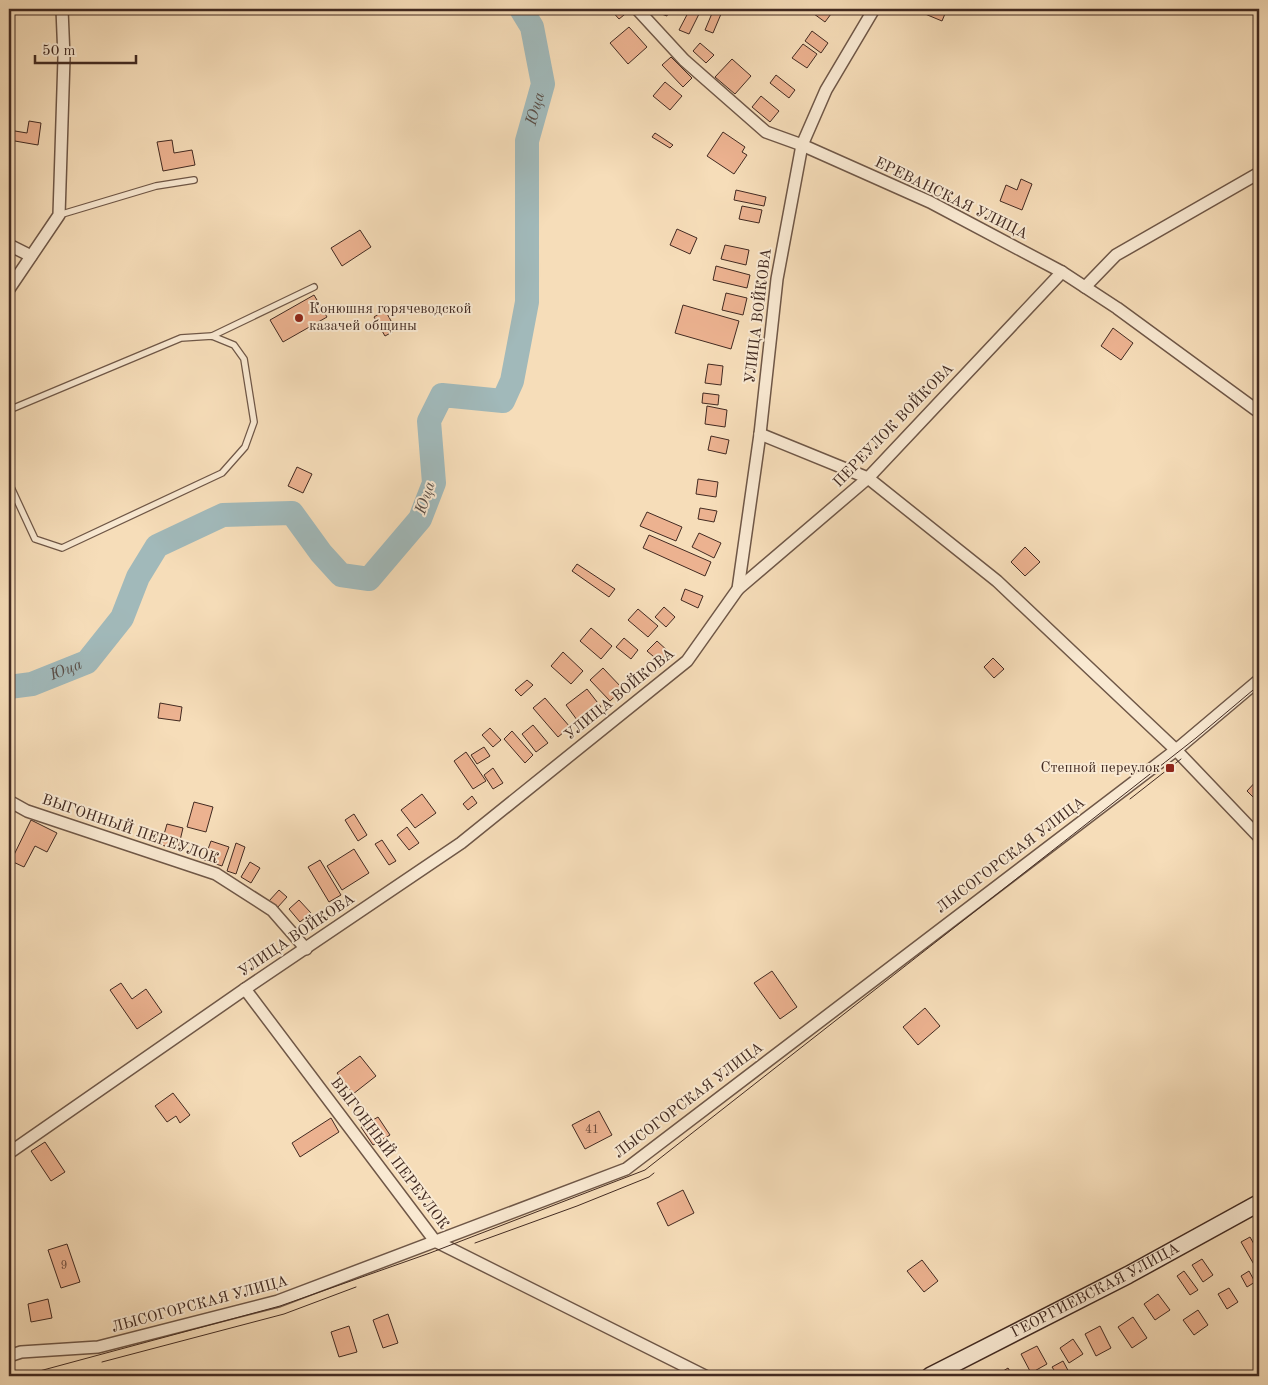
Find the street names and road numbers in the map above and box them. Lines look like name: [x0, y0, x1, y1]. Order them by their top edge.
street label: ЕРЕВАНСКАЯ УЛИЦА: [872, 155, 1030, 243]
street label: УЛИЦА ВОЙКОВА: [739, 246, 775, 384]
street label: ПЕРЕУЛОК ВОЙКОВА: [828, 358, 957, 491]
street label: УЛИЦА ВОЙКОВА: [560, 643, 678, 744]
street label: ВЫГОННЫЙ ПЕРЕУЛОК: [40, 789, 222, 867]
street label: ЛЫСОГОРСКАЯ УЛИЦА: [934, 795, 1089, 917]
street label: УЛИЦА ВОЙКОВА: [234, 888, 358, 980]
street label: ЛЫСОГОРСКАЯ УЛИЦА: [612, 1040, 767, 1162]
street label: ВЫГОННЫЙ ПЕРЕУЛОК: [327, 1073, 454, 1233]
street label: ГЕОРГИЕВСКАЯ УЛИЦА: [1009, 1241, 1182, 1341]
street label: ЛЫСОГОРСКАЯ УЛИЦА: [110, 1274, 290, 1336]

